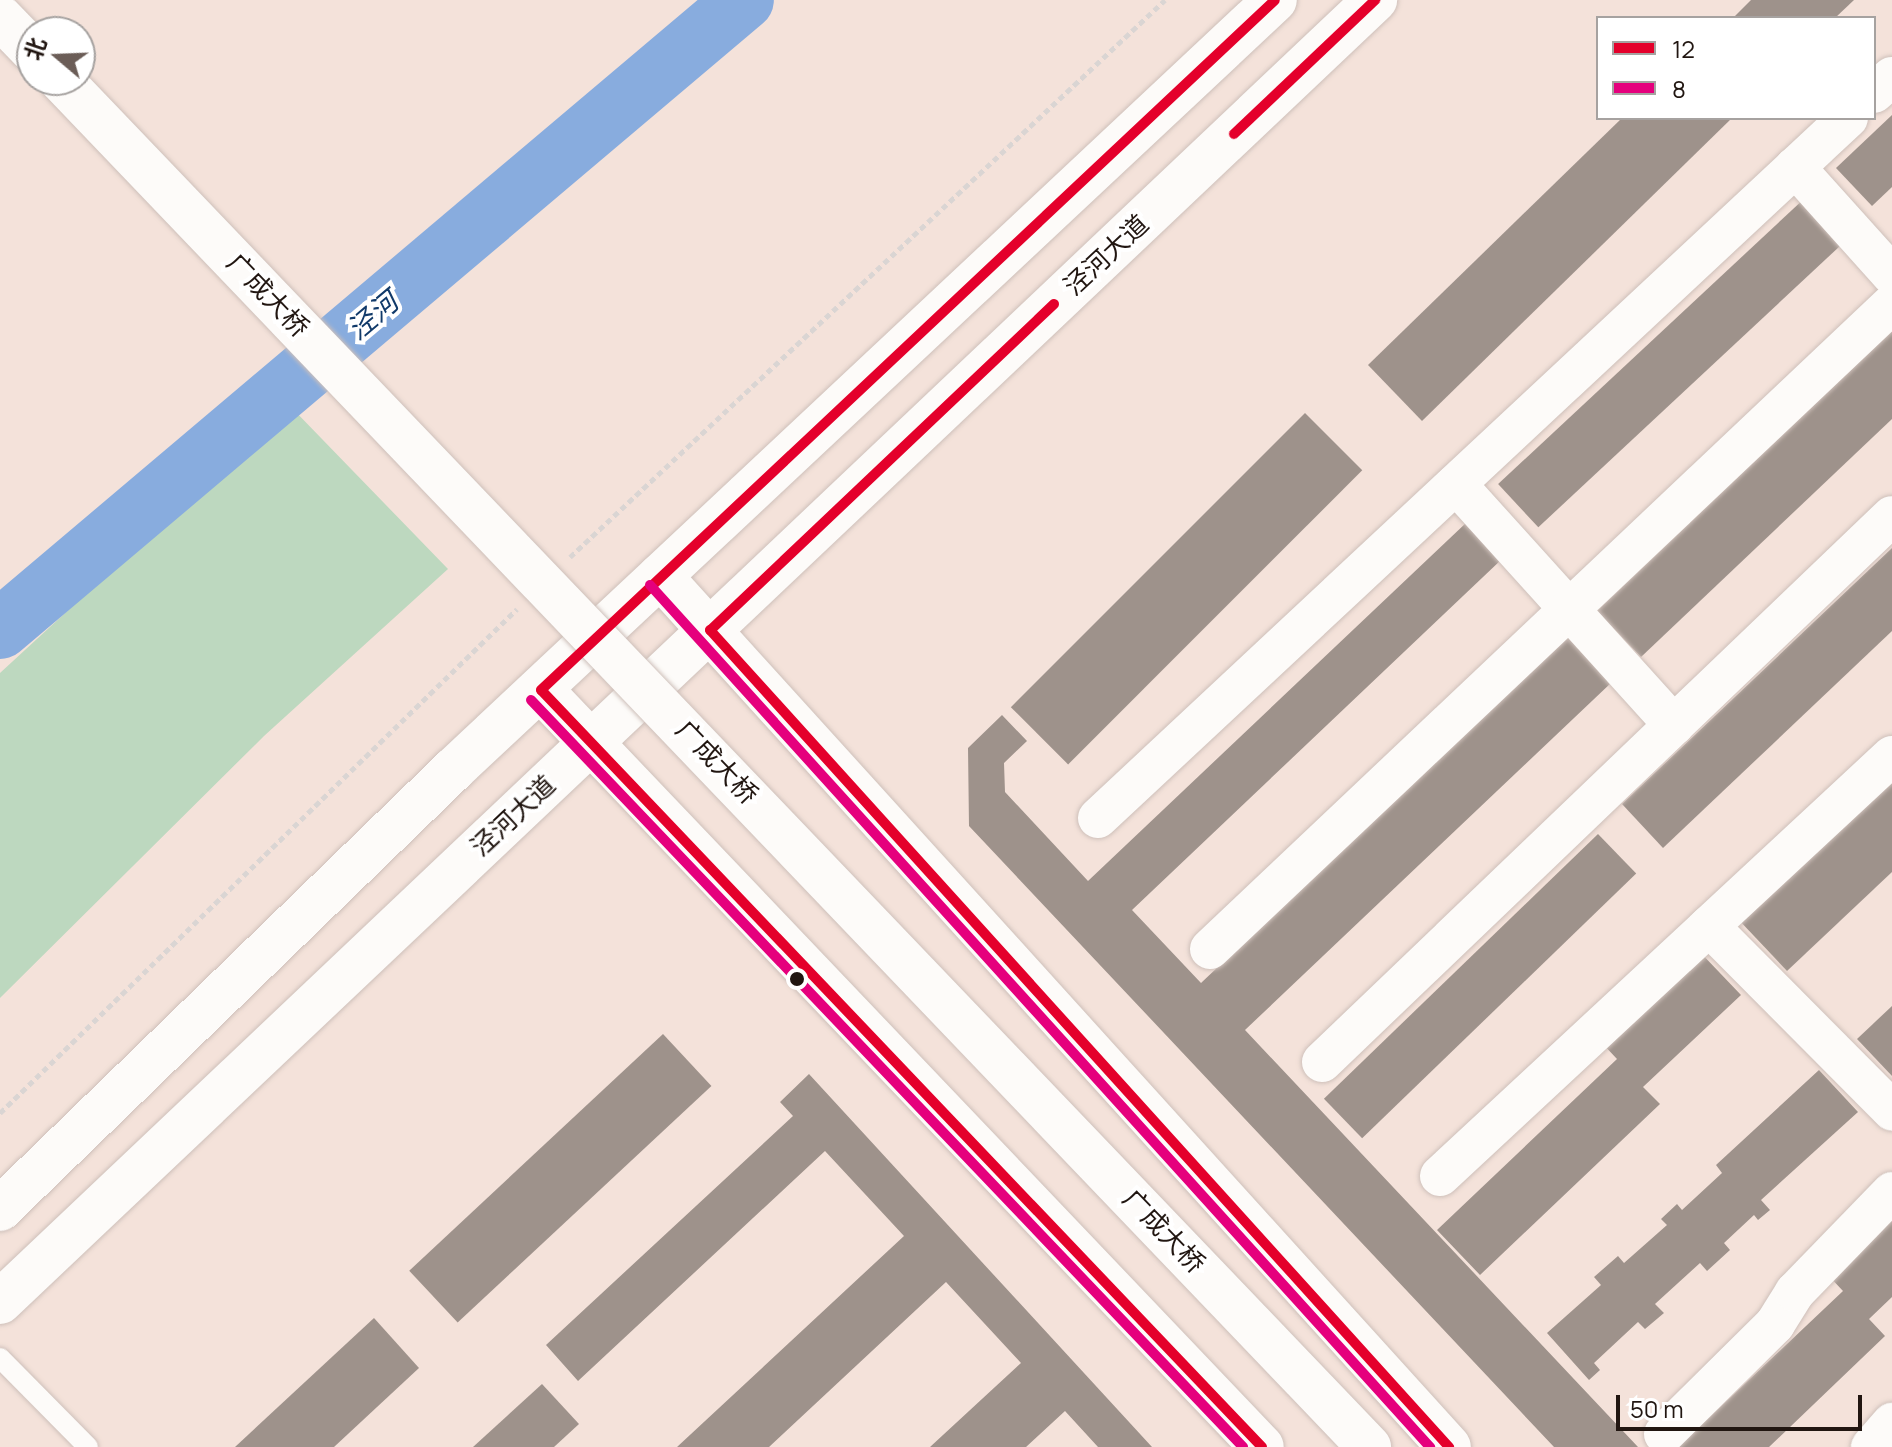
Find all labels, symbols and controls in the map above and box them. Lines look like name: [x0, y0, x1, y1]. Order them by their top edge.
north arrow: [16, 16, 96, 96]
legend: [1596, 16, 1876, 120]
text: 12: [1672, 32, 1695, 65]
text: 北: [17, 34, 53, 64]
text: 8: [1672, 72, 1686, 105]
street label: 泾河大道: [1057, 208, 1155, 302]
street label: 广成大桥: [221, 247, 315, 343]
water label: 泾河: [340, 284, 404, 346]
street label: 广成大桥: [670, 714, 764, 810]
street label: 泾河大道: [464, 769, 562, 863]
unlabelled marker: [789, 971, 805, 987]
street label: 广成大桥: [1117, 1183, 1211, 1279]
scale bar: [1620, 1379, 1866, 1429]
text: 50 m: [1630, 1392, 1684, 1425]

